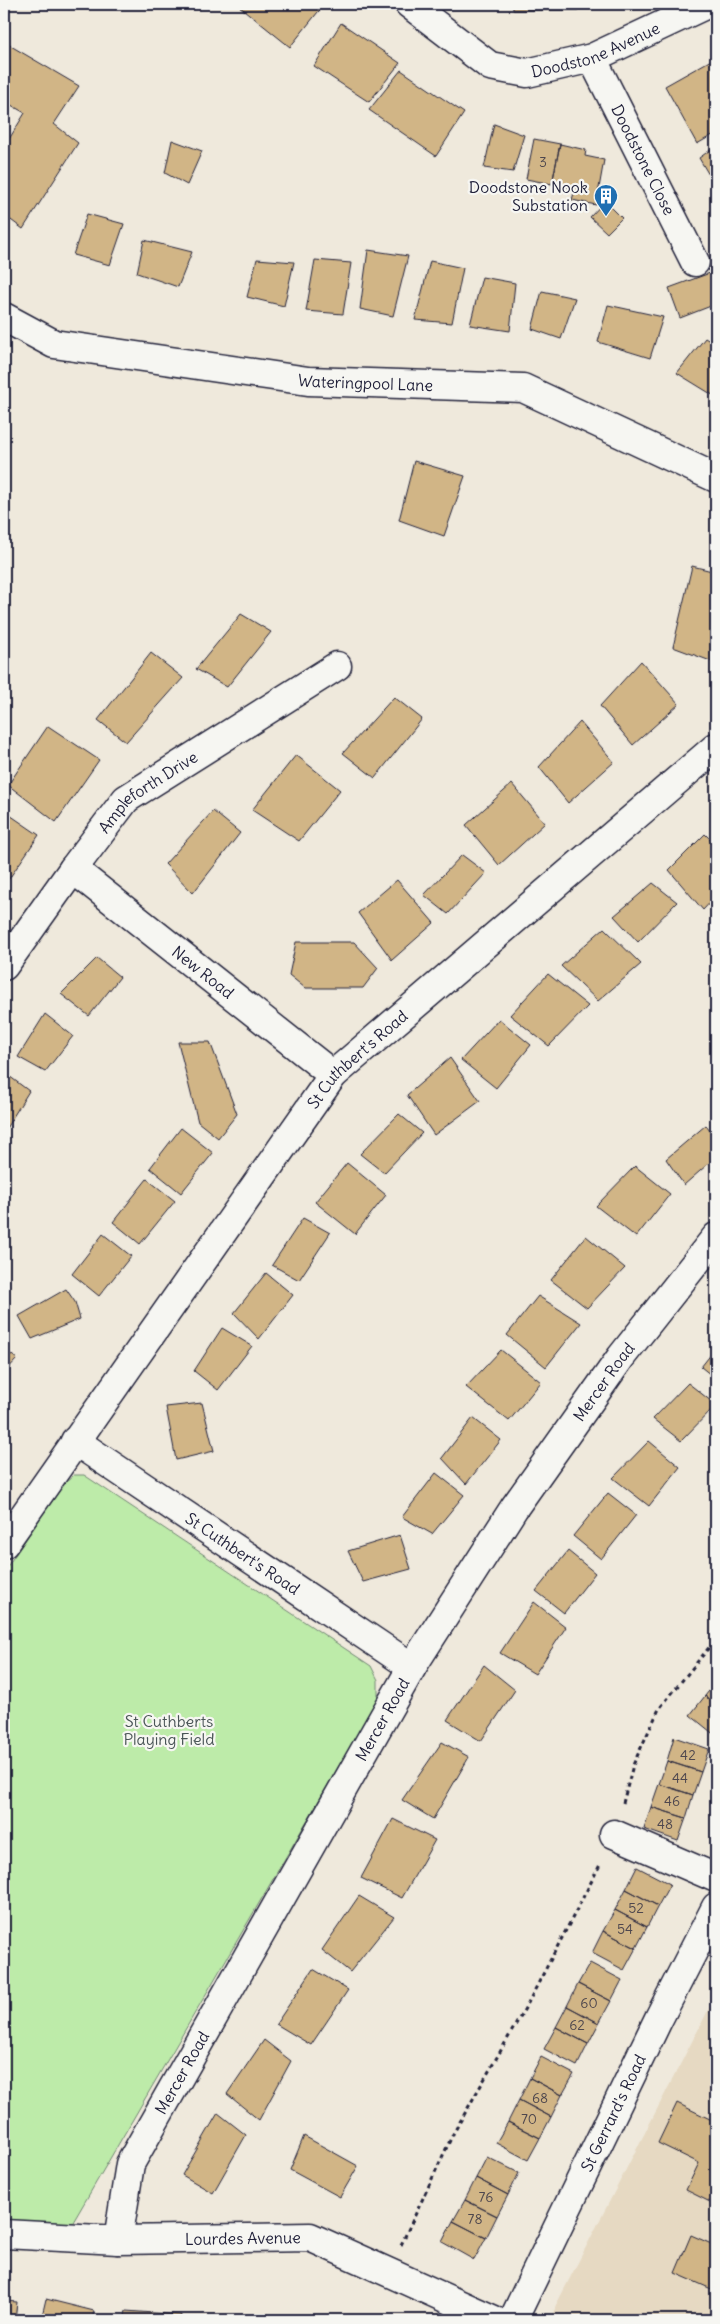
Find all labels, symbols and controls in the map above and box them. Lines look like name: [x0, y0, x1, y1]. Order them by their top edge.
street label: Doodstone Avenue: [529, 18, 663, 82]
street label: Doodstone Close: [607, 101, 680, 218]
house number: 3: [539, 153, 547, 171]
place label: Doodstone Nook Substation: [469, 177, 588, 215]
building icon: Doodstone Nook Substation: [593, 183, 619, 217]
street label: Wateringpool Lane: [296, 370, 434, 395]
street label: Ampleforth Drive: [94, 747, 201, 837]
street label: New Road: [168, 941, 238, 1003]
street label: St Cuthbert's Road: [303, 1006, 411, 1112]
street label: Mercer Road: [569, 1338, 639, 1425]
street label: St Cuthbert's Road: [182, 1508, 304, 1599]
street label: Mercer Road: [351, 1674, 414, 1765]
park label: St Cuthberts Playing Field: [123, 1711, 215, 1749]
house number: 42: [680, 1746, 696, 1764]
house number: 44: [672, 1769, 688, 1787]
house number: 46: [664, 1792, 680, 1810]
house number: 48: [657, 1815, 673, 1833]
house number: 52: [628, 1899, 644, 1917]
house number: 54: [617, 1920, 633, 1938]
house number: 60: [580, 1994, 598, 2012]
house number: 62: [569, 2016, 585, 2034]
street label: Mercer Road: [150, 2028, 213, 2118]
street label: St Gerrard's Road: [576, 2051, 650, 2175]
house number: 68: [532, 2089, 548, 2107]
house number: 70: [521, 2110, 537, 2128]
house number: 76: [479, 2188, 493, 2206]
house number: 78: [468, 2210, 482, 2228]
street label: Lourdes Avenue: [185, 2227, 301, 2249]

